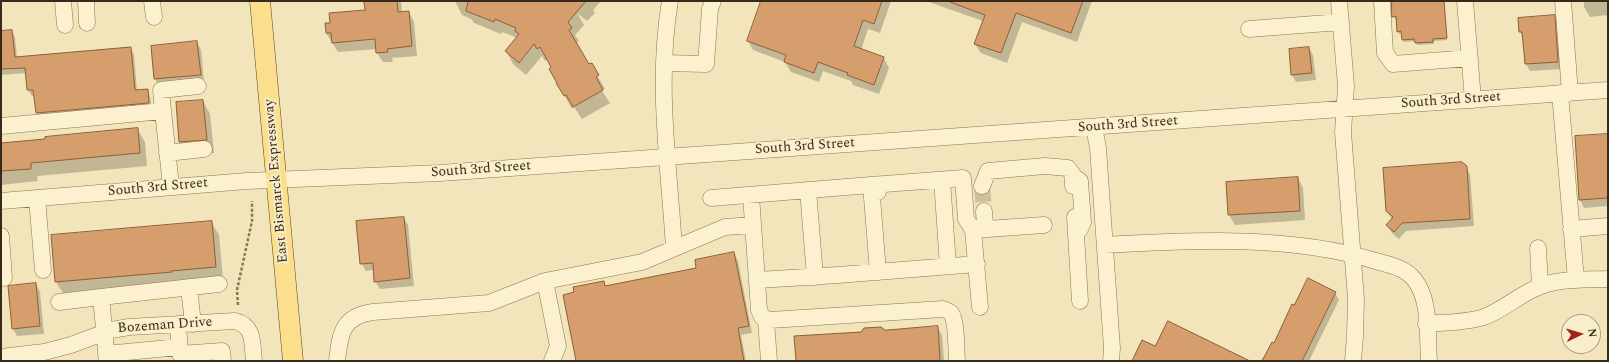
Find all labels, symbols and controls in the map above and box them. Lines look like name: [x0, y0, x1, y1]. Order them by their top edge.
street label: South 3rd Street: [1400, 89, 1502, 113]
street label: East Bismarck Expressway: [261, 98, 293, 264]
street label: South 3rd Street: [1077, 113, 1179, 137]
street label: South 3rd Street: [754, 135, 856, 159]
street label: South 3rd Street: [430, 158, 532, 182]
street label: South 3rd Street: [107, 175, 209, 201]
street label: Bozeman Drive: [117, 314, 213, 338]
north arrow: [1561, 314, 1601, 354]
text: N: [1584, 328, 1601, 338]

